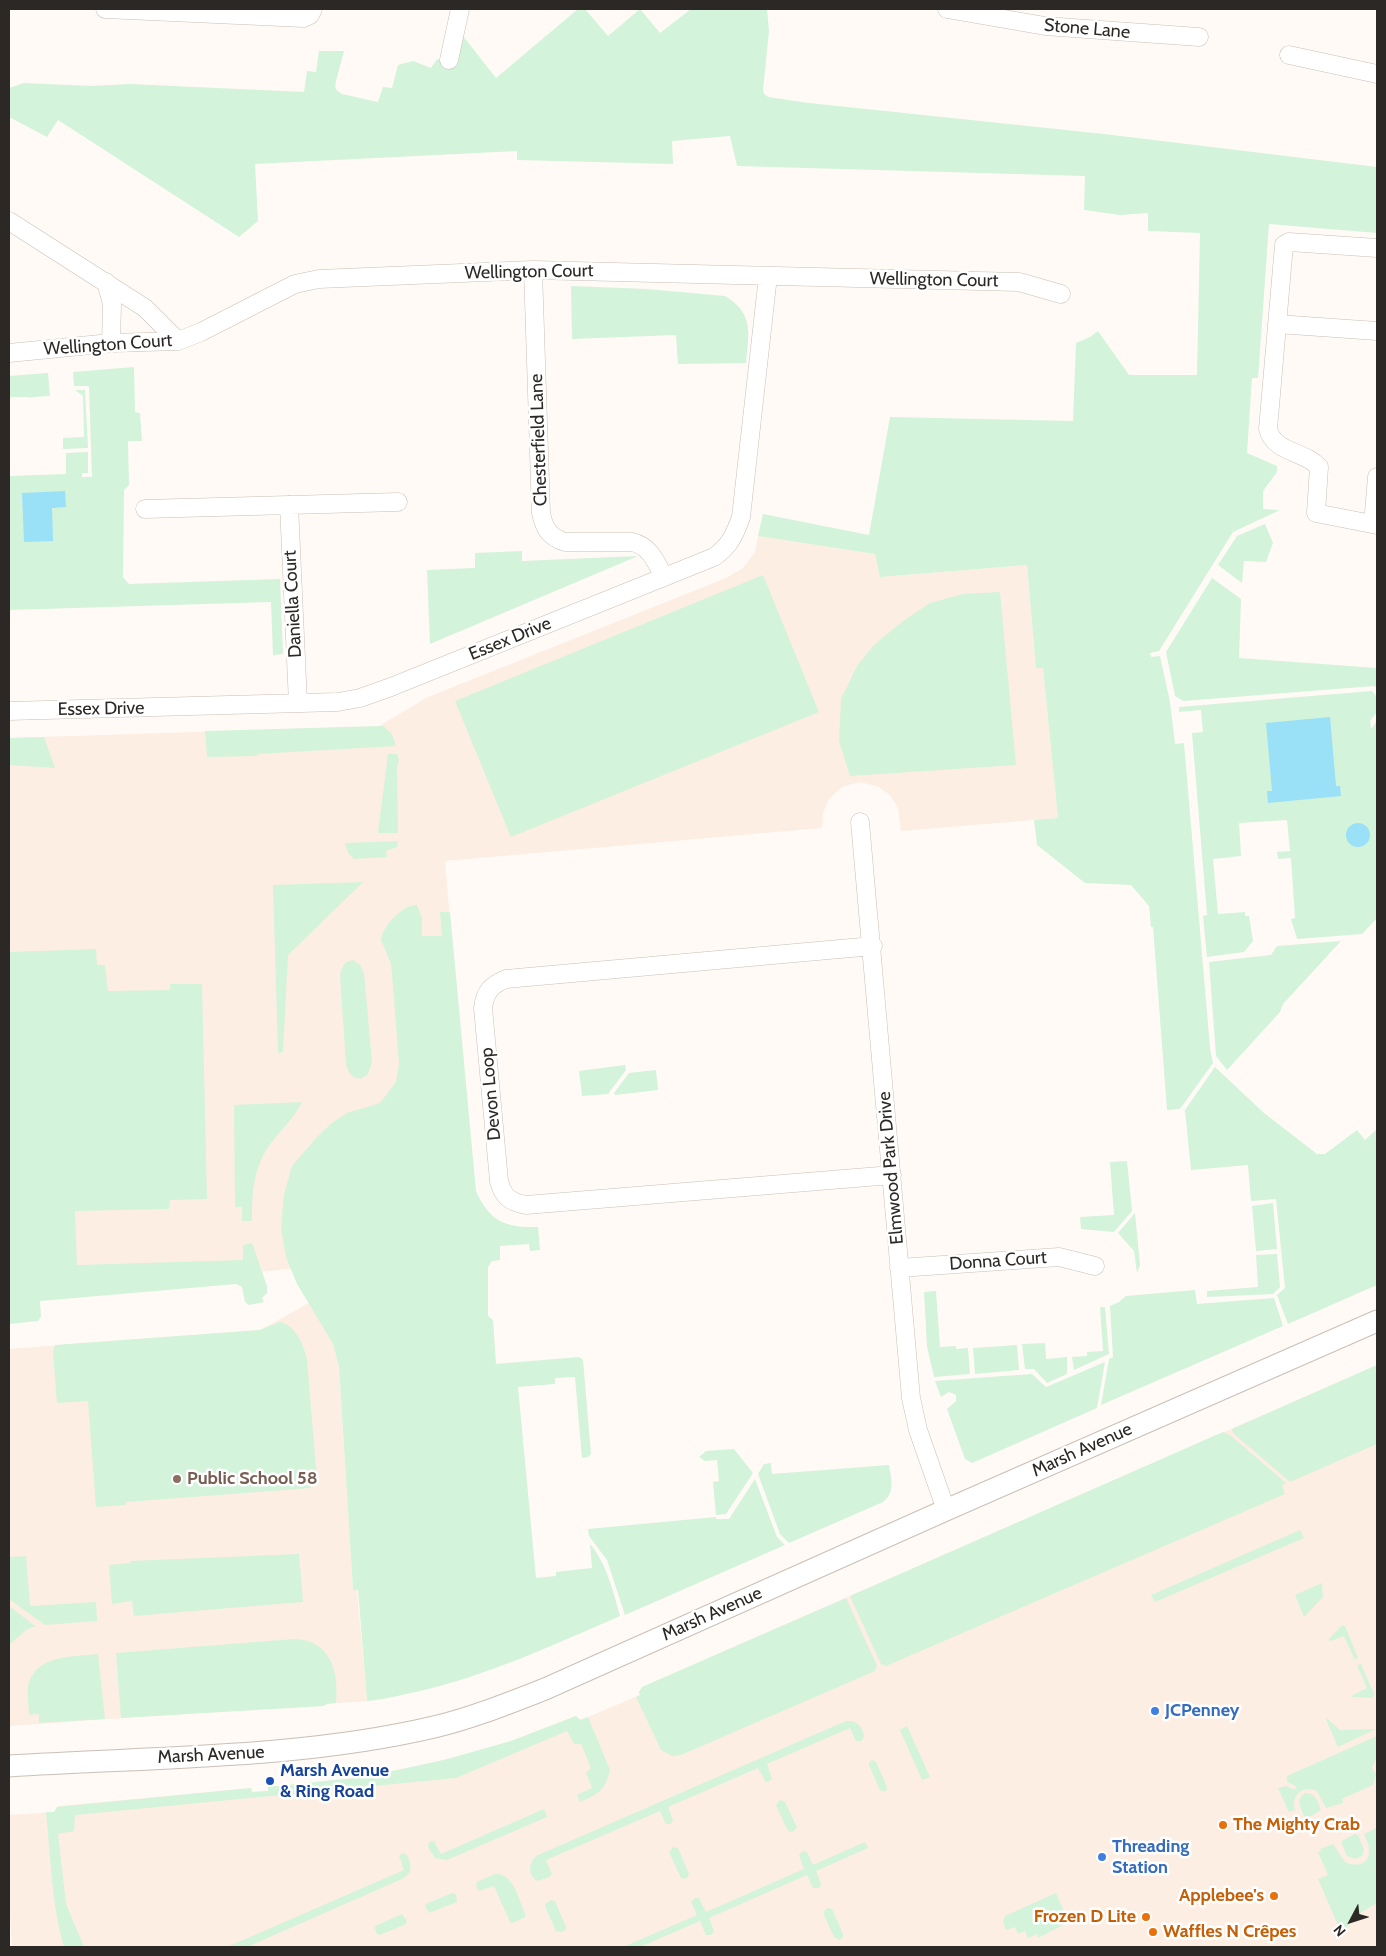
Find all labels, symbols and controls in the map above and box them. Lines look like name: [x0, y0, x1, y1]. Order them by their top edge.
street label: Stone Lane: [1043, 14, 1131, 44]
street label: Wellington Court: [464, 260, 594, 284]
street label: Wellington Court: [869, 268, 999, 292]
street label: Wellington Court: [43, 330, 173, 360]
street label: Chesterfield Lane: [526, 373, 552, 507]
street label: Daniella Court: [279, 550, 307, 658]
street label: Essex Drive: [466, 613, 554, 665]
street label: Essex Drive: [57, 697, 145, 721]
street label: Devon Loop: [476, 1046, 506, 1142]
street label: Elmwood Park Drive: [874, 1091, 908, 1245]
street label: Donna Court: [949, 1247, 1047, 1275]
street label: Marsh Avenue: [1029, 1418, 1135, 1482]
place label: Public School 58: [187, 1468, 318, 1490]
marker: Public School 58: [171, 1473, 183, 1485]
street label: Marsh Avenue: [659, 1582, 765, 1646]
place label: JCPenney: [1165, 1700, 1240, 1722]
marker: JCPenney: [1149, 1705, 1161, 1717]
street label: Marsh Avenue: [157, 1741, 265, 1769]
place label: Marsh Avenue & Ring Road: [280, 1760, 389, 1802]
marker: Marsh Avenue & Ring Road: [264, 1775, 276, 1787]
place label: The Mighty Crab: [1233, 1814, 1360, 1836]
marker: The Mighty Crab: [1217, 1819, 1229, 1831]
place label: Threading Station: [1112, 1836, 1189, 1878]
marker: Threading Station: [1096, 1851, 1108, 1863]
place label: Applebee's: [1179, 1885, 1264, 1907]
marker: Applebee's: [1268, 1890, 1280, 1902]
north arrow: [1326, 1896, 1376, 1946]
place label: Frozen D Lite: [1034, 1906, 1136, 1928]
marker: Frozen D Lite: [1140, 1911, 1152, 1923]
place label: Waffles N Crȇpes: [1163, 1921, 1296, 1943]
text: N: [1329, 1921, 1350, 1940]
marker: Waffles N Crȇpes: [1147, 1926, 1159, 1938]

